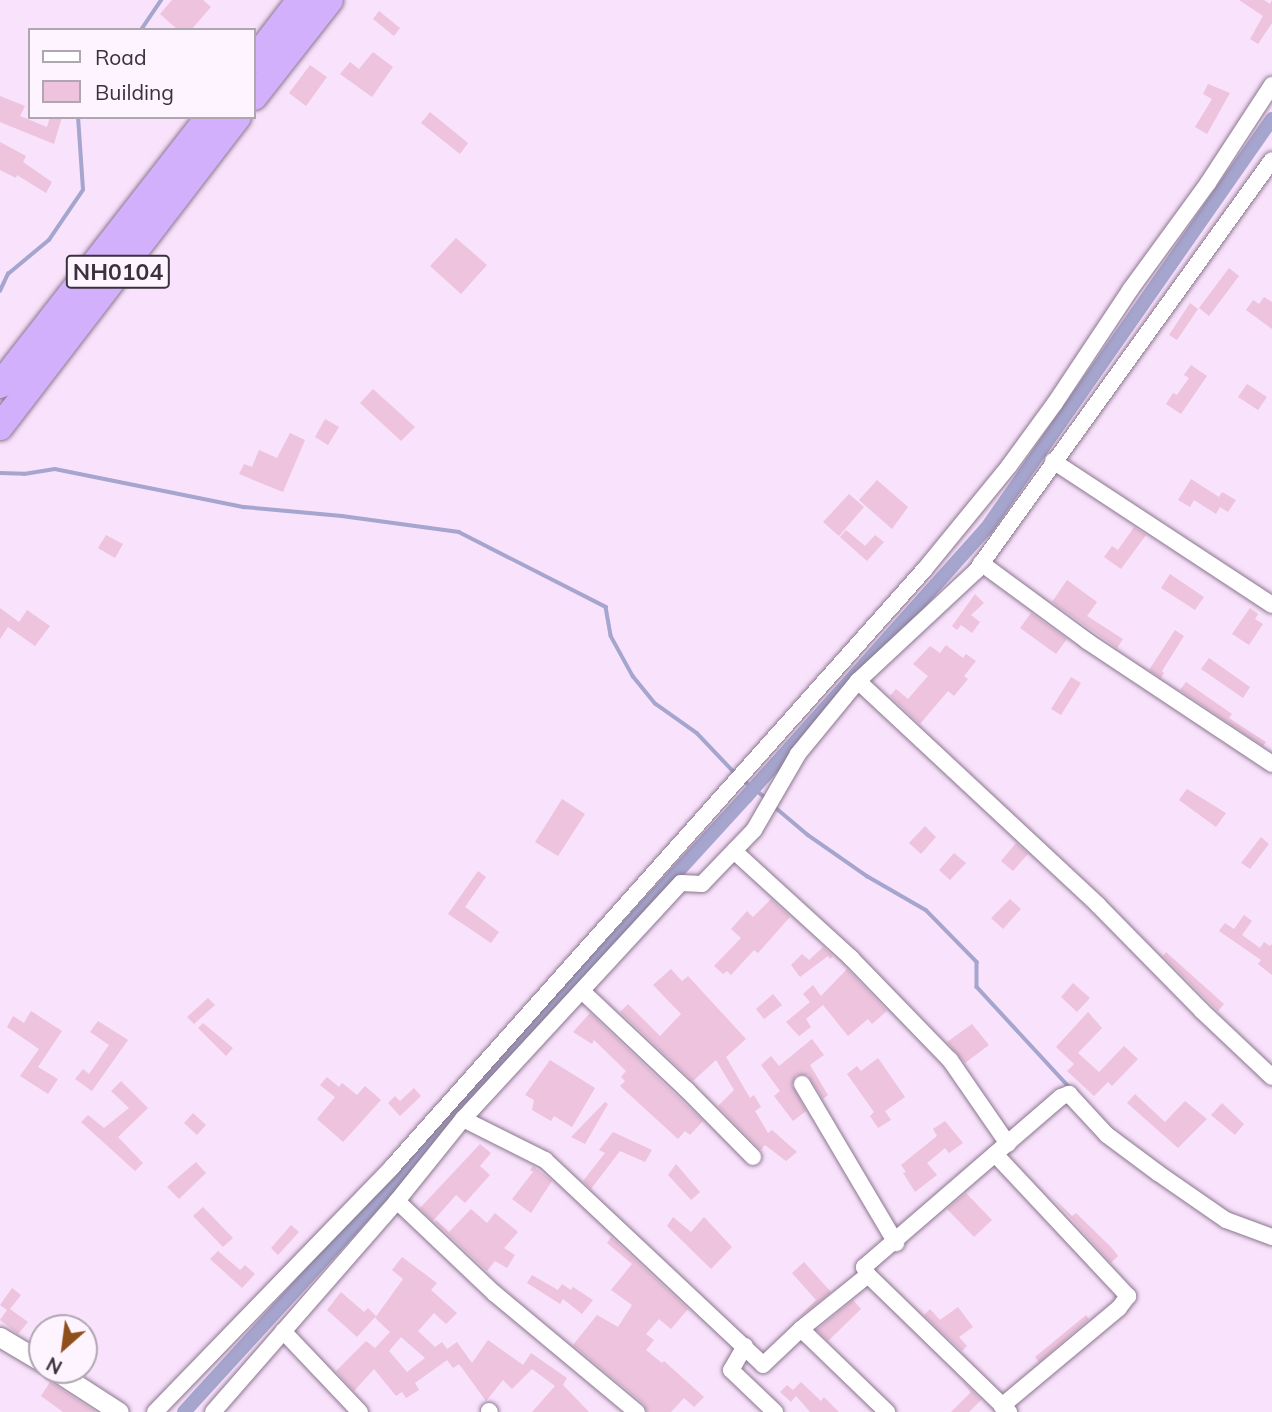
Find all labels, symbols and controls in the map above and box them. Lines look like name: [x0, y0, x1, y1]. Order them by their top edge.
legend: [28, 28, 256, 119]
text: Road: [95, 44, 146, 70]
text: Building: [95, 79, 174, 105]
road number: NH0104: [66, 252, 170, 292]
north arrow: [28, 1314, 98, 1384]
text: N: [42, 1352, 66, 1380]

